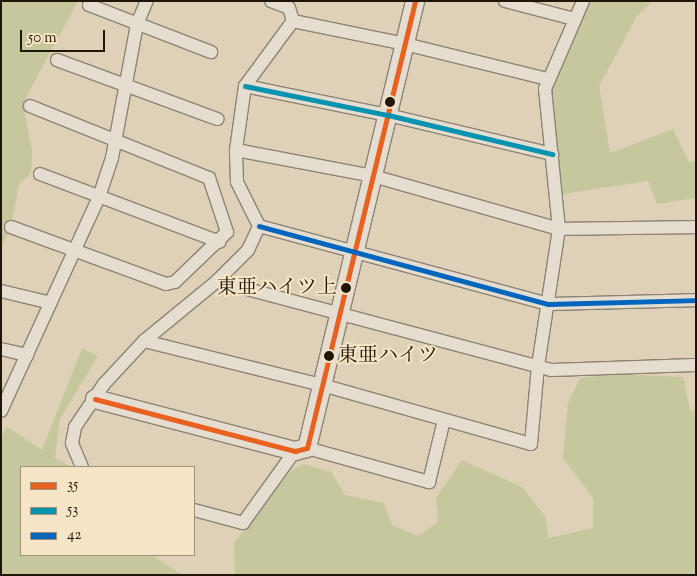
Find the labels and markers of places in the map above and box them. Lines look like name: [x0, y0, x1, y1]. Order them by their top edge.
unlabelled marker: [385, 97, 395, 107]
place label: 東亜ハイツ上: [217, 276, 337, 300]
marker: 東亜ハイツ上: [341, 283, 351, 293]
place label: 東亜ハイツ: [338, 344, 438, 368]
marker: 東亜ハイツ: [324, 351, 334, 361]

